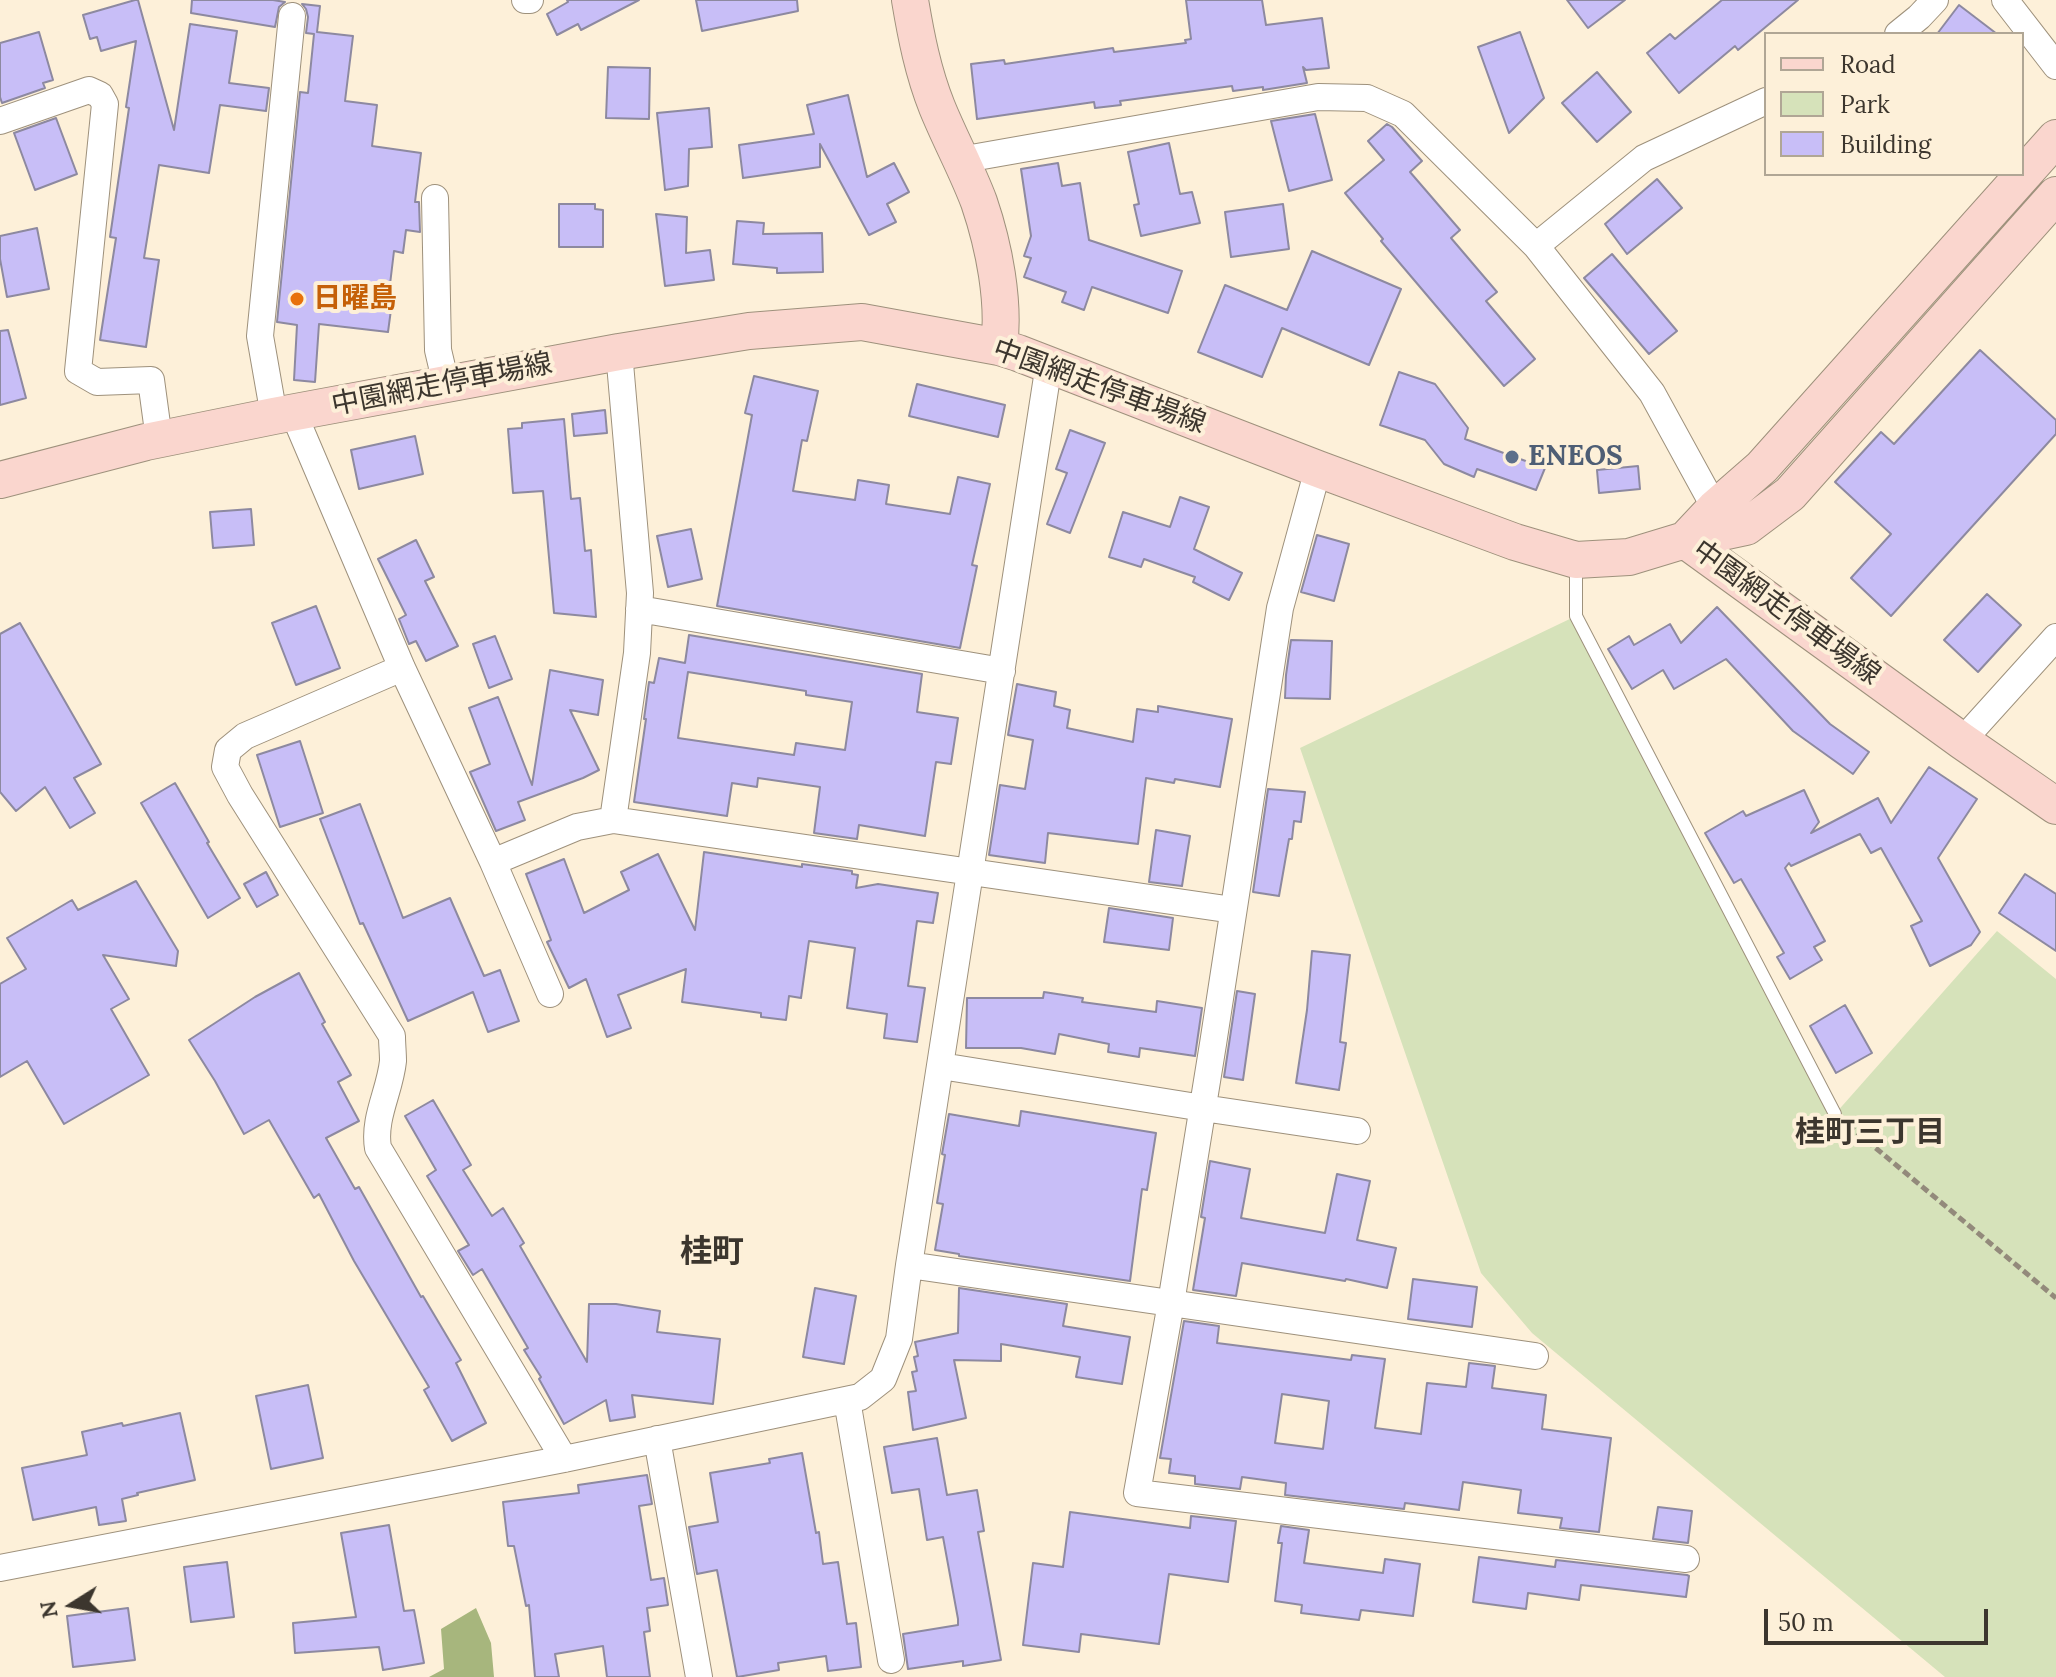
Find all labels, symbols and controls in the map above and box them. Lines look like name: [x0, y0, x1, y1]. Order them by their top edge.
legend: [1764, 32, 2024, 176]
text: Road: [1840, 49, 1896, 80]
text: Park: [1840, 89, 1890, 120]
text: Building: [1840, 129, 1931, 160]
place label: 日曜島: [313, 282, 397, 316]
marker: 日曜島: [288, 290, 306, 308]
street label: 中園網走停車場線: [988, 333, 1210, 441]
street label: 中園網走停車場線: [329, 347, 555, 423]
place label: ENEOS: [1528, 440, 1623, 474]
marker: ENEOS: [1503, 448, 1521, 466]
street label: 中園網走停車場線: [1686, 534, 1886, 692]
district label: 桂町三丁目: [1795, 1115, 1945, 1151]
district label: 桂町: [680, 1234, 744, 1272]
north arrow: [32, 1565, 112, 1645]
scale bar: [1768, 1593, 1992, 1643]
text: N: [33, 1599, 64, 1621]
text: 50 m: [1778, 1607, 1834, 1638]

